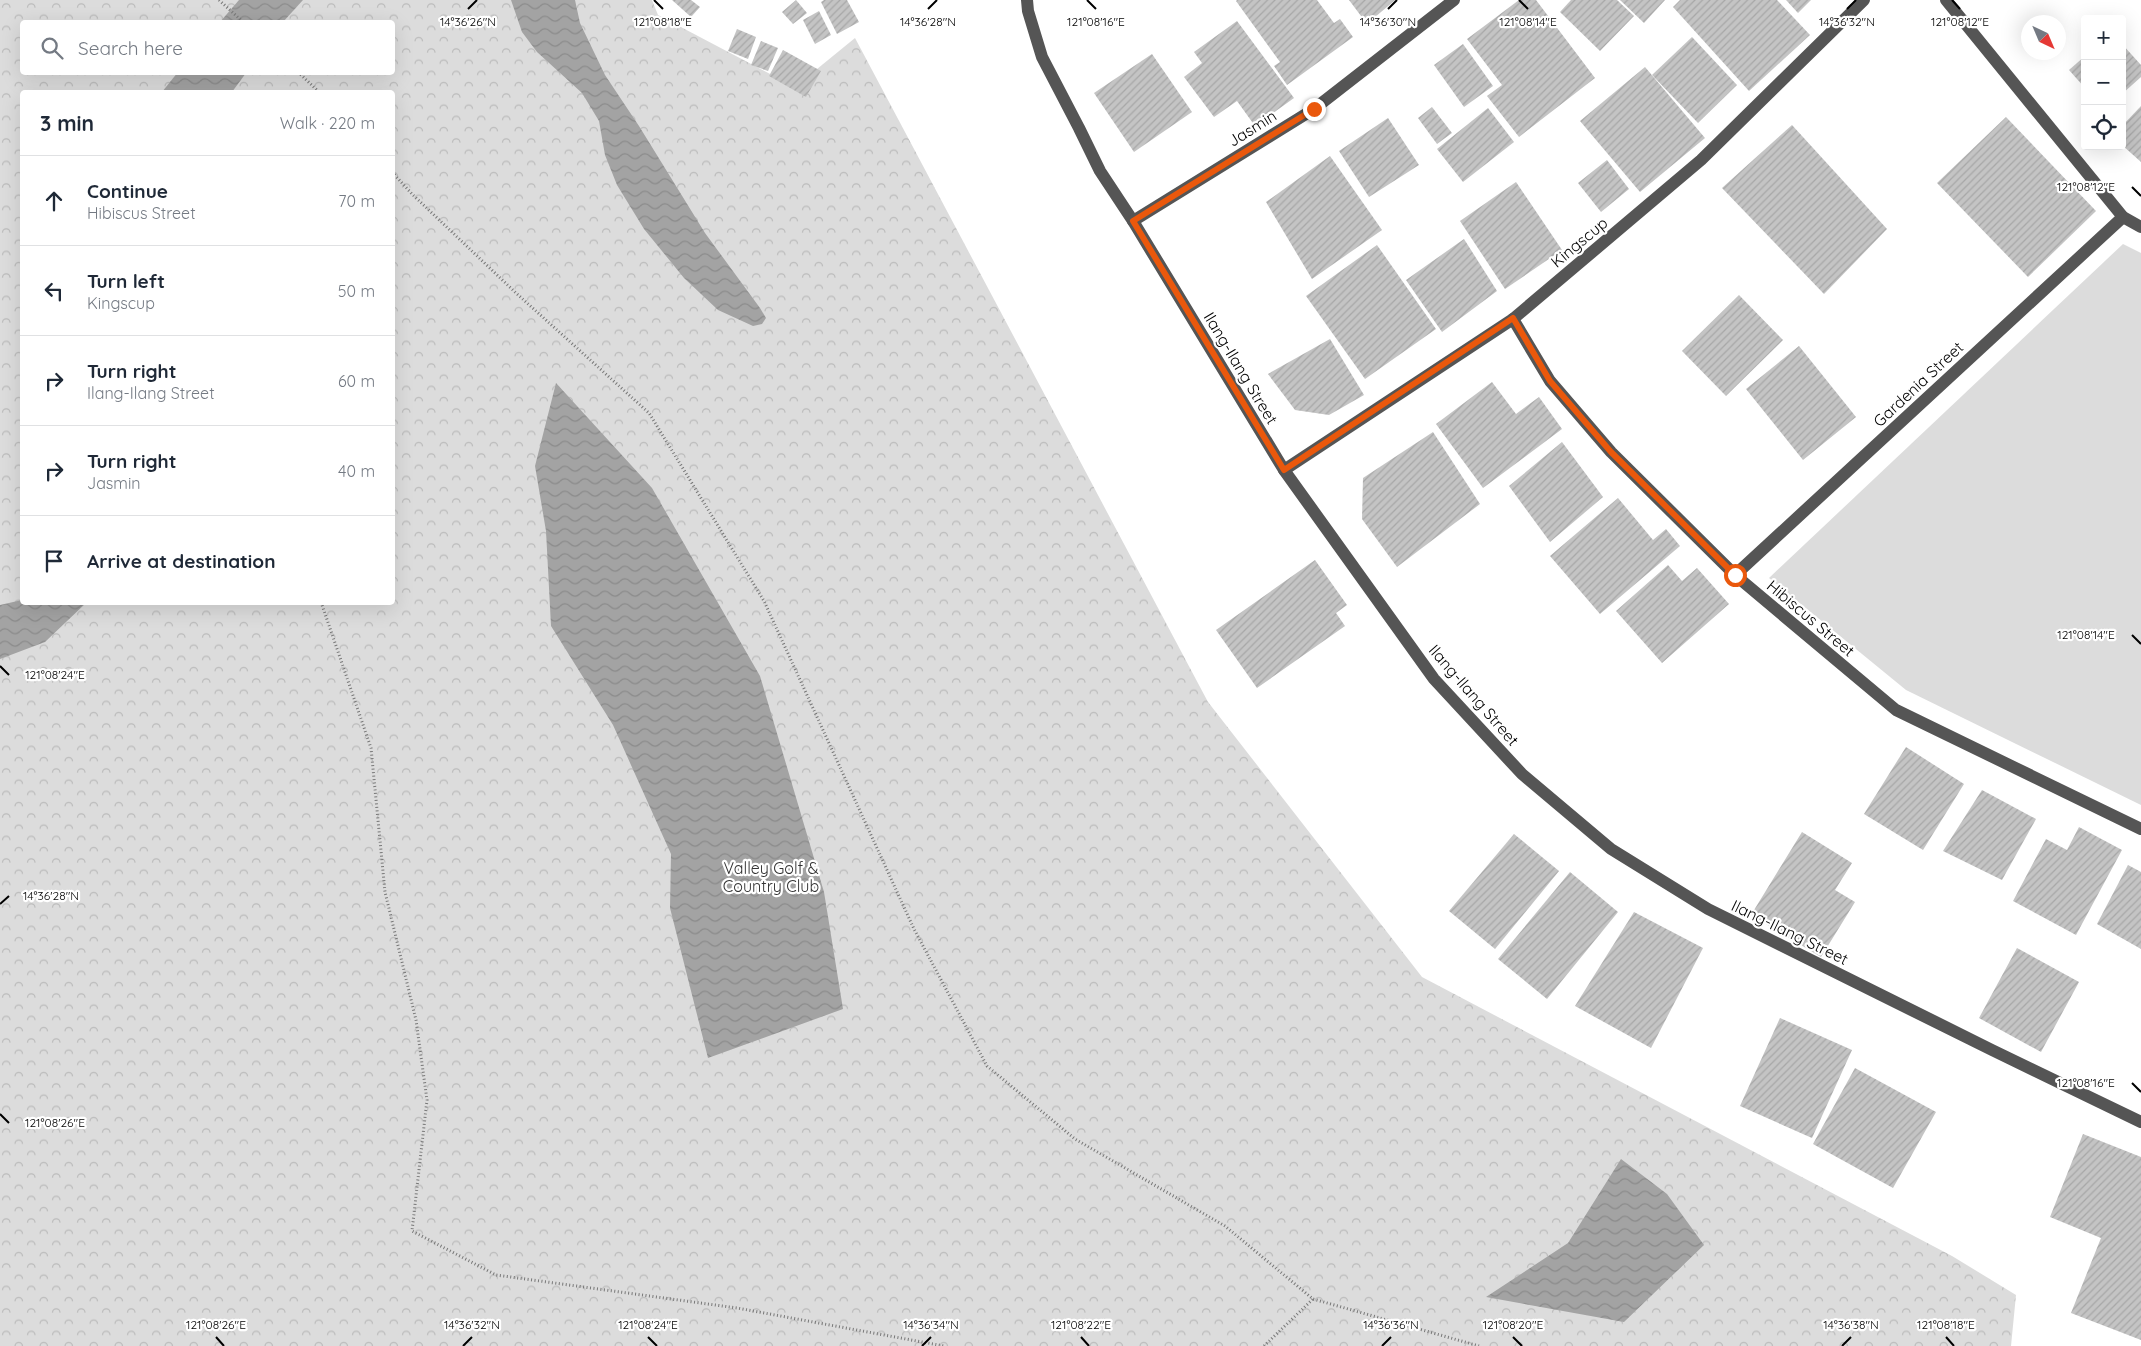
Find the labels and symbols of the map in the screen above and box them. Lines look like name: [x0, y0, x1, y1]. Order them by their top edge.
text: 14°36'26"N: [440, 14, 496, 29]
text: 121°08'18"E: [634, 14, 692, 29]
text: 14°36'28"N: [900, 14, 956, 29]
text: 121°08'16"E: [1067, 14, 1125, 29]
text: 14°36'30"N: [1360, 14, 1416, 29]
text: 121°08'14"E: [1499, 14, 1557, 29]
text: 14°36'32"N: [1819, 14, 1875, 29]
text: 121°08'12"E: [1931, 14, 1989, 29]
north arrow: [2021, 15, 2066, 60]
route end: [1303, 98, 1326, 121]
street label: Jasmin: [1224, 105, 1280, 151]
text: 121°08'12"E: [2057, 179, 2115, 194]
street label: Kingscup: [1547, 213, 1611, 271]
street label: Ilang-Ilang Street: [1200, 308, 1282, 428]
street label: Gardenia Street: [1869, 337, 1967, 431]
route start: [1724, 564, 1747, 587]
street label: Hibiscus Street: [1763, 575, 1859, 661]
text: 121°08'14"E: [2057, 627, 2115, 642]
street label: Ilang-Ilang Street: [1425, 640, 1523, 750]
text: 121°08'24"E: [25, 667, 85, 682]
park label: Valley Golf & Country Club: [723, 858, 819, 896]
text: 14°36'28"N: [23, 888, 79, 903]
street label: Ilang-Ilang Street: [1728, 895, 1852, 969]
text: 121°08'16"E: [2057, 1075, 2115, 1090]
text: 121°08'26"E: [25, 1115, 85, 1130]
text: 121°08'26"E: [186, 1317, 246, 1332]
text: 14°36'32"N: [444, 1317, 500, 1332]
text: 121°08'24"E: [618, 1317, 678, 1332]
text: 14°36'34"N: [903, 1317, 959, 1332]
text: 121°08'22"E: [1051, 1317, 1111, 1332]
text: 14°36'36"N: [1363, 1317, 1419, 1332]
text: 121°08'20"E: [1483, 1317, 1544, 1332]
text: 14°36'38"N: [1823, 1317, 1879, 1332]
text: 121°08'18"E: [1917, 1317, 1975, 1332]

